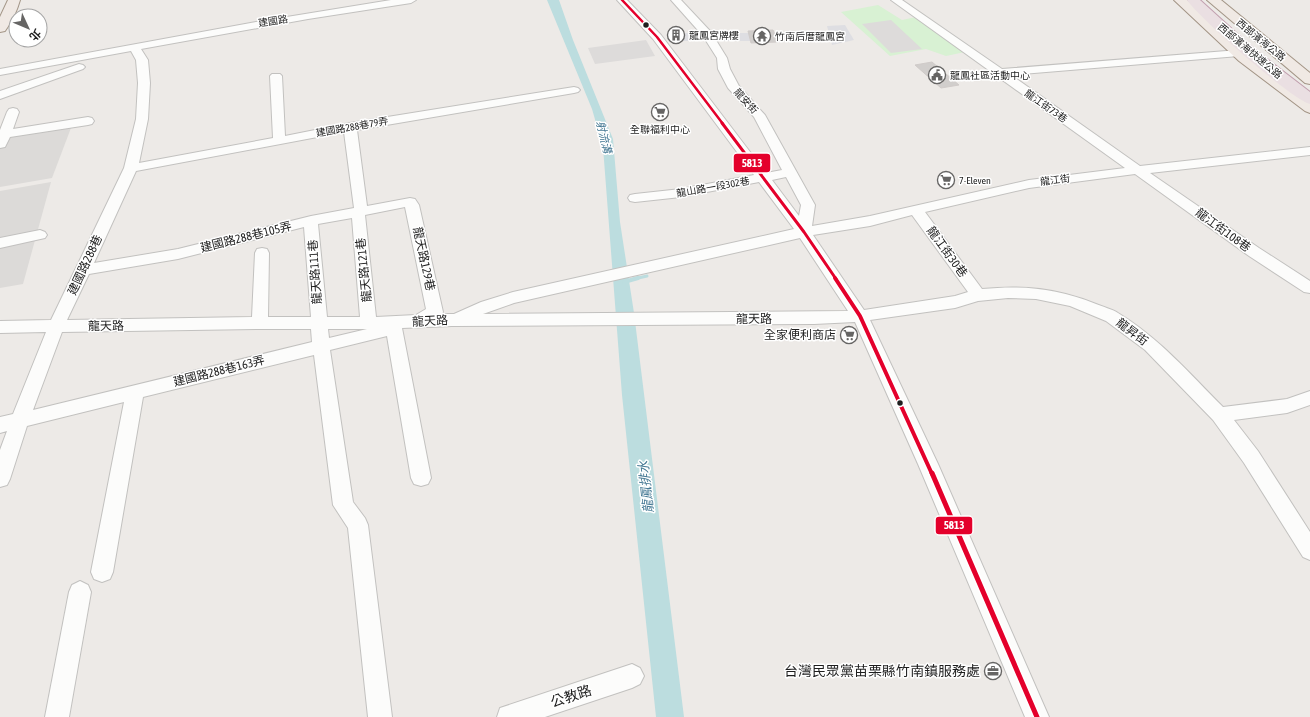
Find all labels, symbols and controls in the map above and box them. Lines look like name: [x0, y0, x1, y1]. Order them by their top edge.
north arrow: [8, 8, 48, 48]
street label: 建國路: [257, 13, 289, 29]
street label: 西部濱海公路: [1234, 17, 1288, 63]
unlabelled marker: [641, 20, 651, 30]
street label: 西部濱海快速公路: [1216, 21, 1284, 81]
building icon: 龍鳳宮牌樓: [666, 25, 686, 45]
temple icon: 竹南后厝龍鳳宮: [752, 26, 772, 46]
text: 北: [27, 27, 43, 43]
place label: 龍鳳宮牌樓: [689, 30, 739, 41]
place label: 竹南后厝龍鳳宮: [775, 31, 845, 42]
public building icon: 龍鳳社區活動中心: [927, 65, 947, 85]
place label: 龍鳳社區活動中心: [950, 70, 1030, 81]
street label: 龍安街: [732, 86, 760, 116]
street label: 龍江街73巷: [1023, 87, 1069, 125]
supermarket icon: 全聯福利中心: [650, 102, 670, 122]
street label: 建國路288巷79弄: [315, 115, 389, 139]
water label: 射流溝: [594, 120, 614, 156]
place label: 全聯福利中心: [630, 124, 690, 135]
line badge: 5813: [733, 153, 771, 173]
text: 5813: [742, 157, 762, 169]
supermarket icon: 7-Eleven: [936, 170, 956, 190]
street label: 龍江街: [1039, 173, 1071, 187]
street label: 龍山路一段302巷: [676, 175, 750, 199]
place label: 7-Eleven: [959, 175, 991, 186]
street label: 龍江街108巷: [1193, 205, 1253, 255]
street label: 建國路288巷105弄: [199, 219, 293, 255]
street label: 龍江街30巷: [924, 224, 970, 280]
street label: 龍天路129巷: [410, 226, 438, 292]
street label: 建國路288巷: [65, 233, 105, 297]
street label: 龍天路121巷: [354, 237, 374, 303]
street label: 龍天路111巷: [306, 239, 324, 305]
street label: 龍天路: [736, 312, 772, 326]
street label: 龍天路: [412, 313, 448, 329]
street label: 龍昇街: [1113, 316, 1151, 348]
street label: 龍天路: [88, 319, 124, 333]
supermarket icon: 全家便利商店: [839, 325, 859, 345]
place label: 全家便利商店: [764, 328, 836, 342]
street label: 建國路288巷163弄: [172, 353, 266, 389]
unlabelled marker: [895, 398, 905, 408]
water label: 龍鳳排水: [636, 459, 656, 514]
line badge: 5813: [935, 516, 973, 535]
text: 5813: [944, 519, 964, 531]
office icon: 台灣民眾黨苗栗縣竹南鎮服務處: [983, 661, 1003, 681]
place label: 台灣民眾黨苗栗縣竹南鎮服務處: [784, 663, 980, 679]
street label: 公教路: [549, 682, 593, 710]

